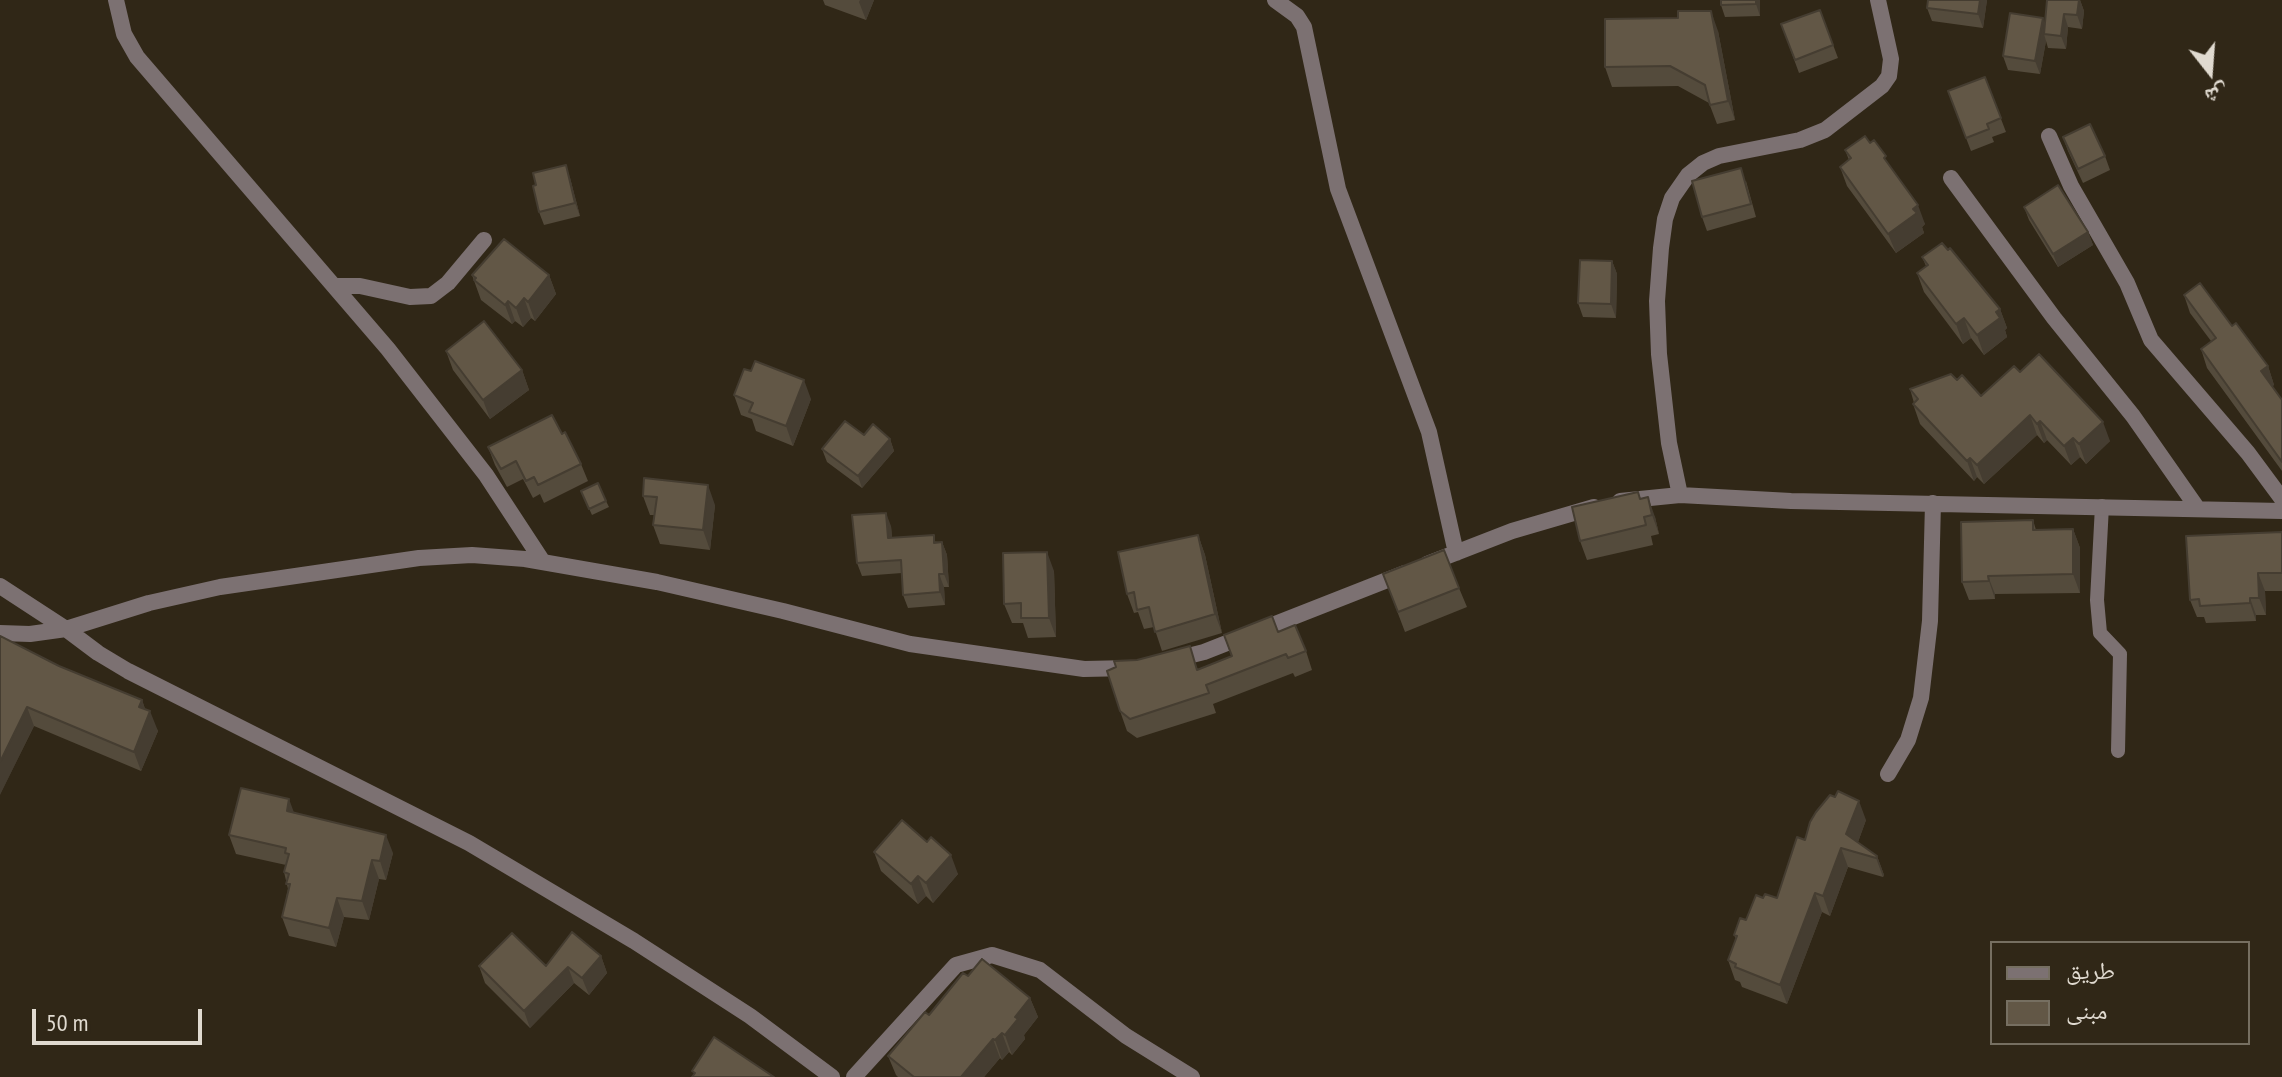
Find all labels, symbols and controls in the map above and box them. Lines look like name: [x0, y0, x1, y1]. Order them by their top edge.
north arrow: [2170, 32, 2250, 112]
text: ش: [2202, 78, 2232, 112]
legend: [1990, 941, 2250, 1045]
text: طريق: [2066, 955, 2115, 986]
scale bar: [36, 993, 206, 1043]
text: مبنى: [2066, 995, 2107, 1026]
text: 50 m: [46, 1007, 88, 1038]

